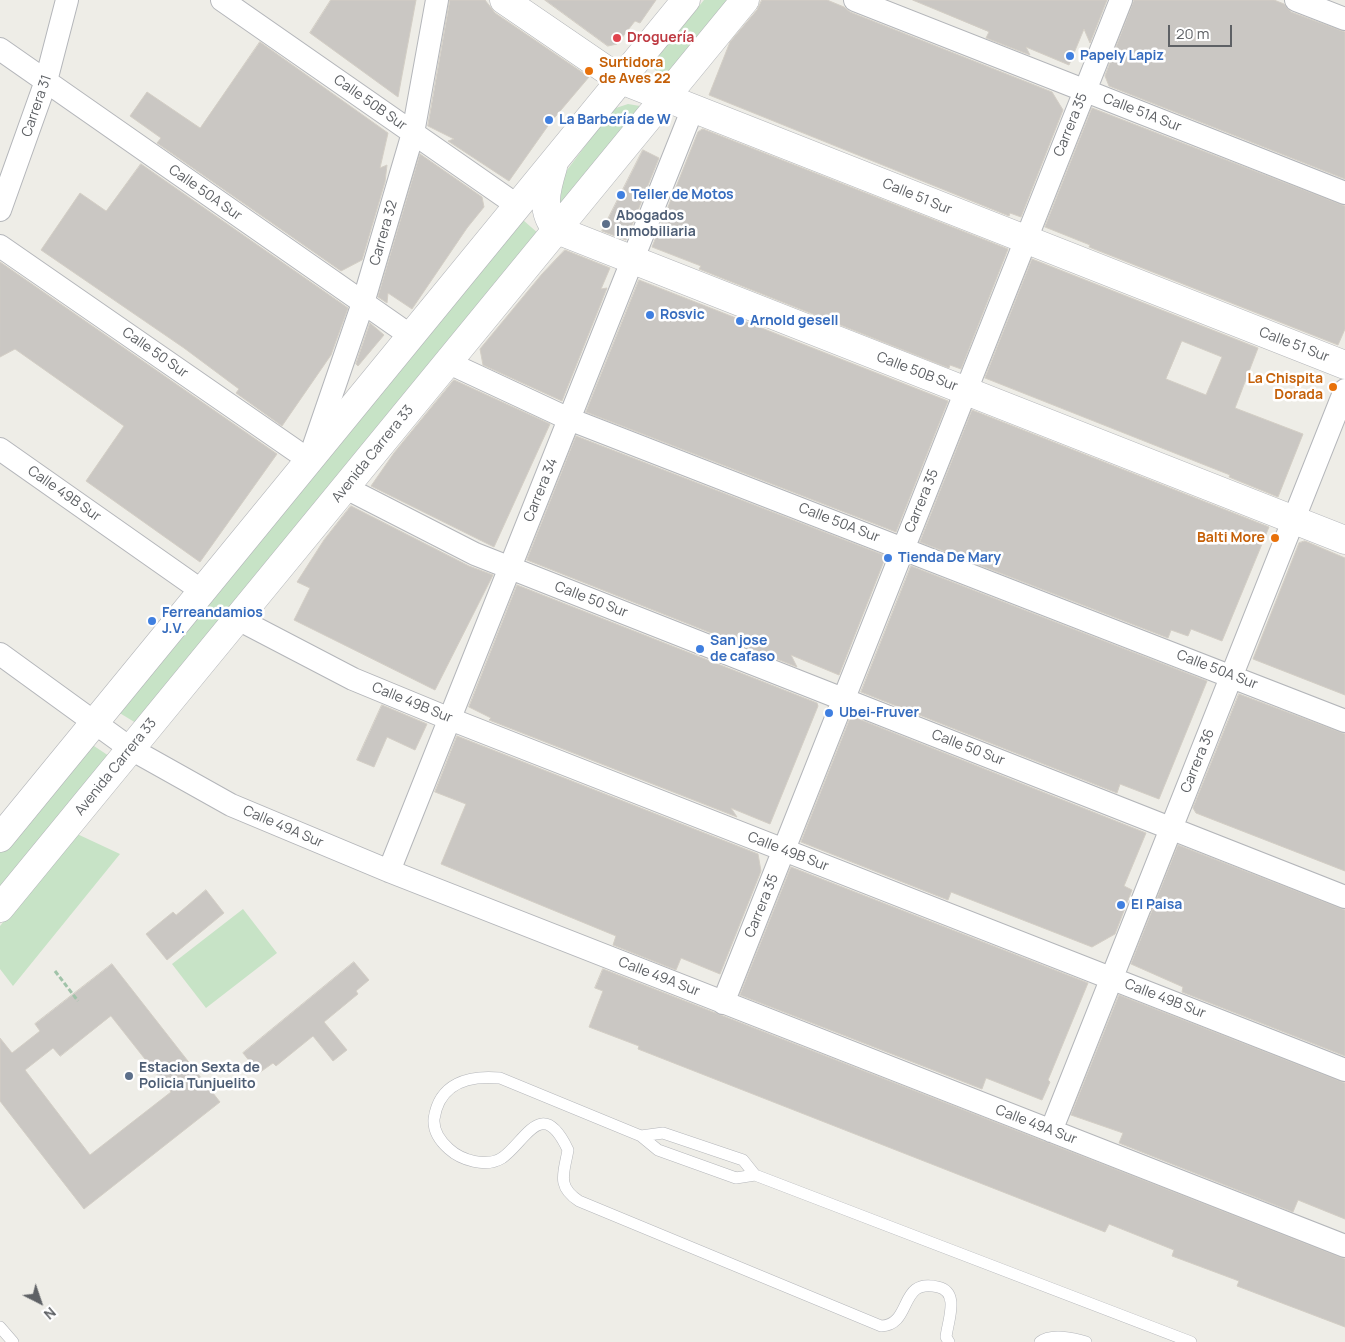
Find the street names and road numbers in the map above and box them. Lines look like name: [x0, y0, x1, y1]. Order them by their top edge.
street label: Calle 50B Sur: [330, 72, 410, 134]
street label: Carrera 31: [19, 73, 55, 139]
street label: Calle 51A Sur: [1100, 90, 1184, 136]
street label: Carrera 35: [1051, 91, 1091, 159]
street label: Calle 50A Sur: [165, 162, 245, 224]
street label: Calle 51 Sur: [880, 175, 954, 219]
street label: Carrera 32: [367, 198, 401, 268]
street label: Calle 50 Sur: [119, 324, 191, 382]
street label: Calle 51 Sur: [1257, 324, 1331, 366]
street label: Calle 50B Sur: [874, 349, 960, 395]
street label: Avenida Carrera 33: [329, 402, 417, 506]
street label: Carrera 34: [521, 456, 561, 524]
street label: Calle 49B Sur: [24, 463, 104, 525]
street label: Carrera 35: [902, 467, 942, 535]
street label: Calle 50A Sur: [796, 500, 882, 546]
street label: Calle 50 Sur: [552, 578, 630, 622]
street label: Calle 50A Sur: [1174, 647, 1260, 693]
street label: Calle 49B Sur: [369, 679, 455, 727]
street label: Avenida Carrera 33: [72, 715, 160, 819]
street label: Calle 50 Sur: [929, 726, 1007, 770]
street label: Carrera 36: [1178, 726, 1218, 796]
street label: Calle 49A Sur: [240, 803, 326, 851]
street label: Calle 49B Sur: [745, 829, 831, 875]
street label: Carrera 35: [742, 872, 782, 940]
street label: Calle 49A Sur: [616, 954, 702, 1000]
street label: Calle 49B Sur: [1122, 976, 1208, 1022]
street label: Calle 49A Sur: [993, 1102, 1079, 1148]

